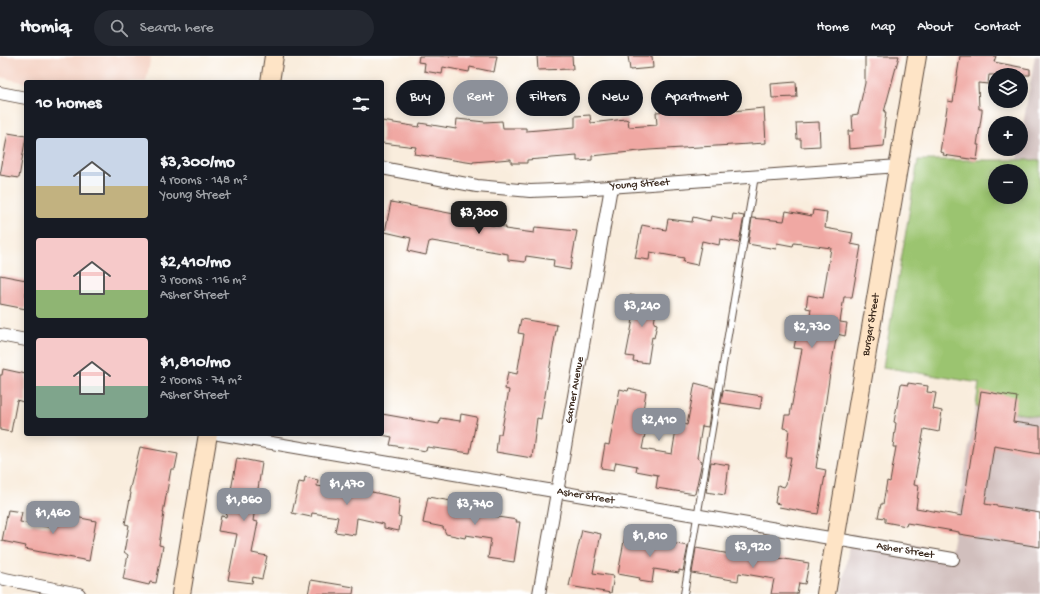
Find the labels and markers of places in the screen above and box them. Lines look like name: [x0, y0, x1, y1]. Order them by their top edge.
pin: $3,300: [446, 201, 512, 235]
pin: $3,240: [609, 294, 675, 328]
pin: $2,730: [779, 315, 845, 349]
pin: $2,410: [626, 408, 692, 442]
pin: $1,470: [314, 472, 380, 506]
pin: $1,860: [211, 488, 277, 522]
pin: $3,740: [442, 492, 508, 526]
pin: $1,460: [20, 501, 86, 535]
pin: $1,810: [617, 524, 683, 558]
pin: $3,920: [720, 535, 786, 569]

